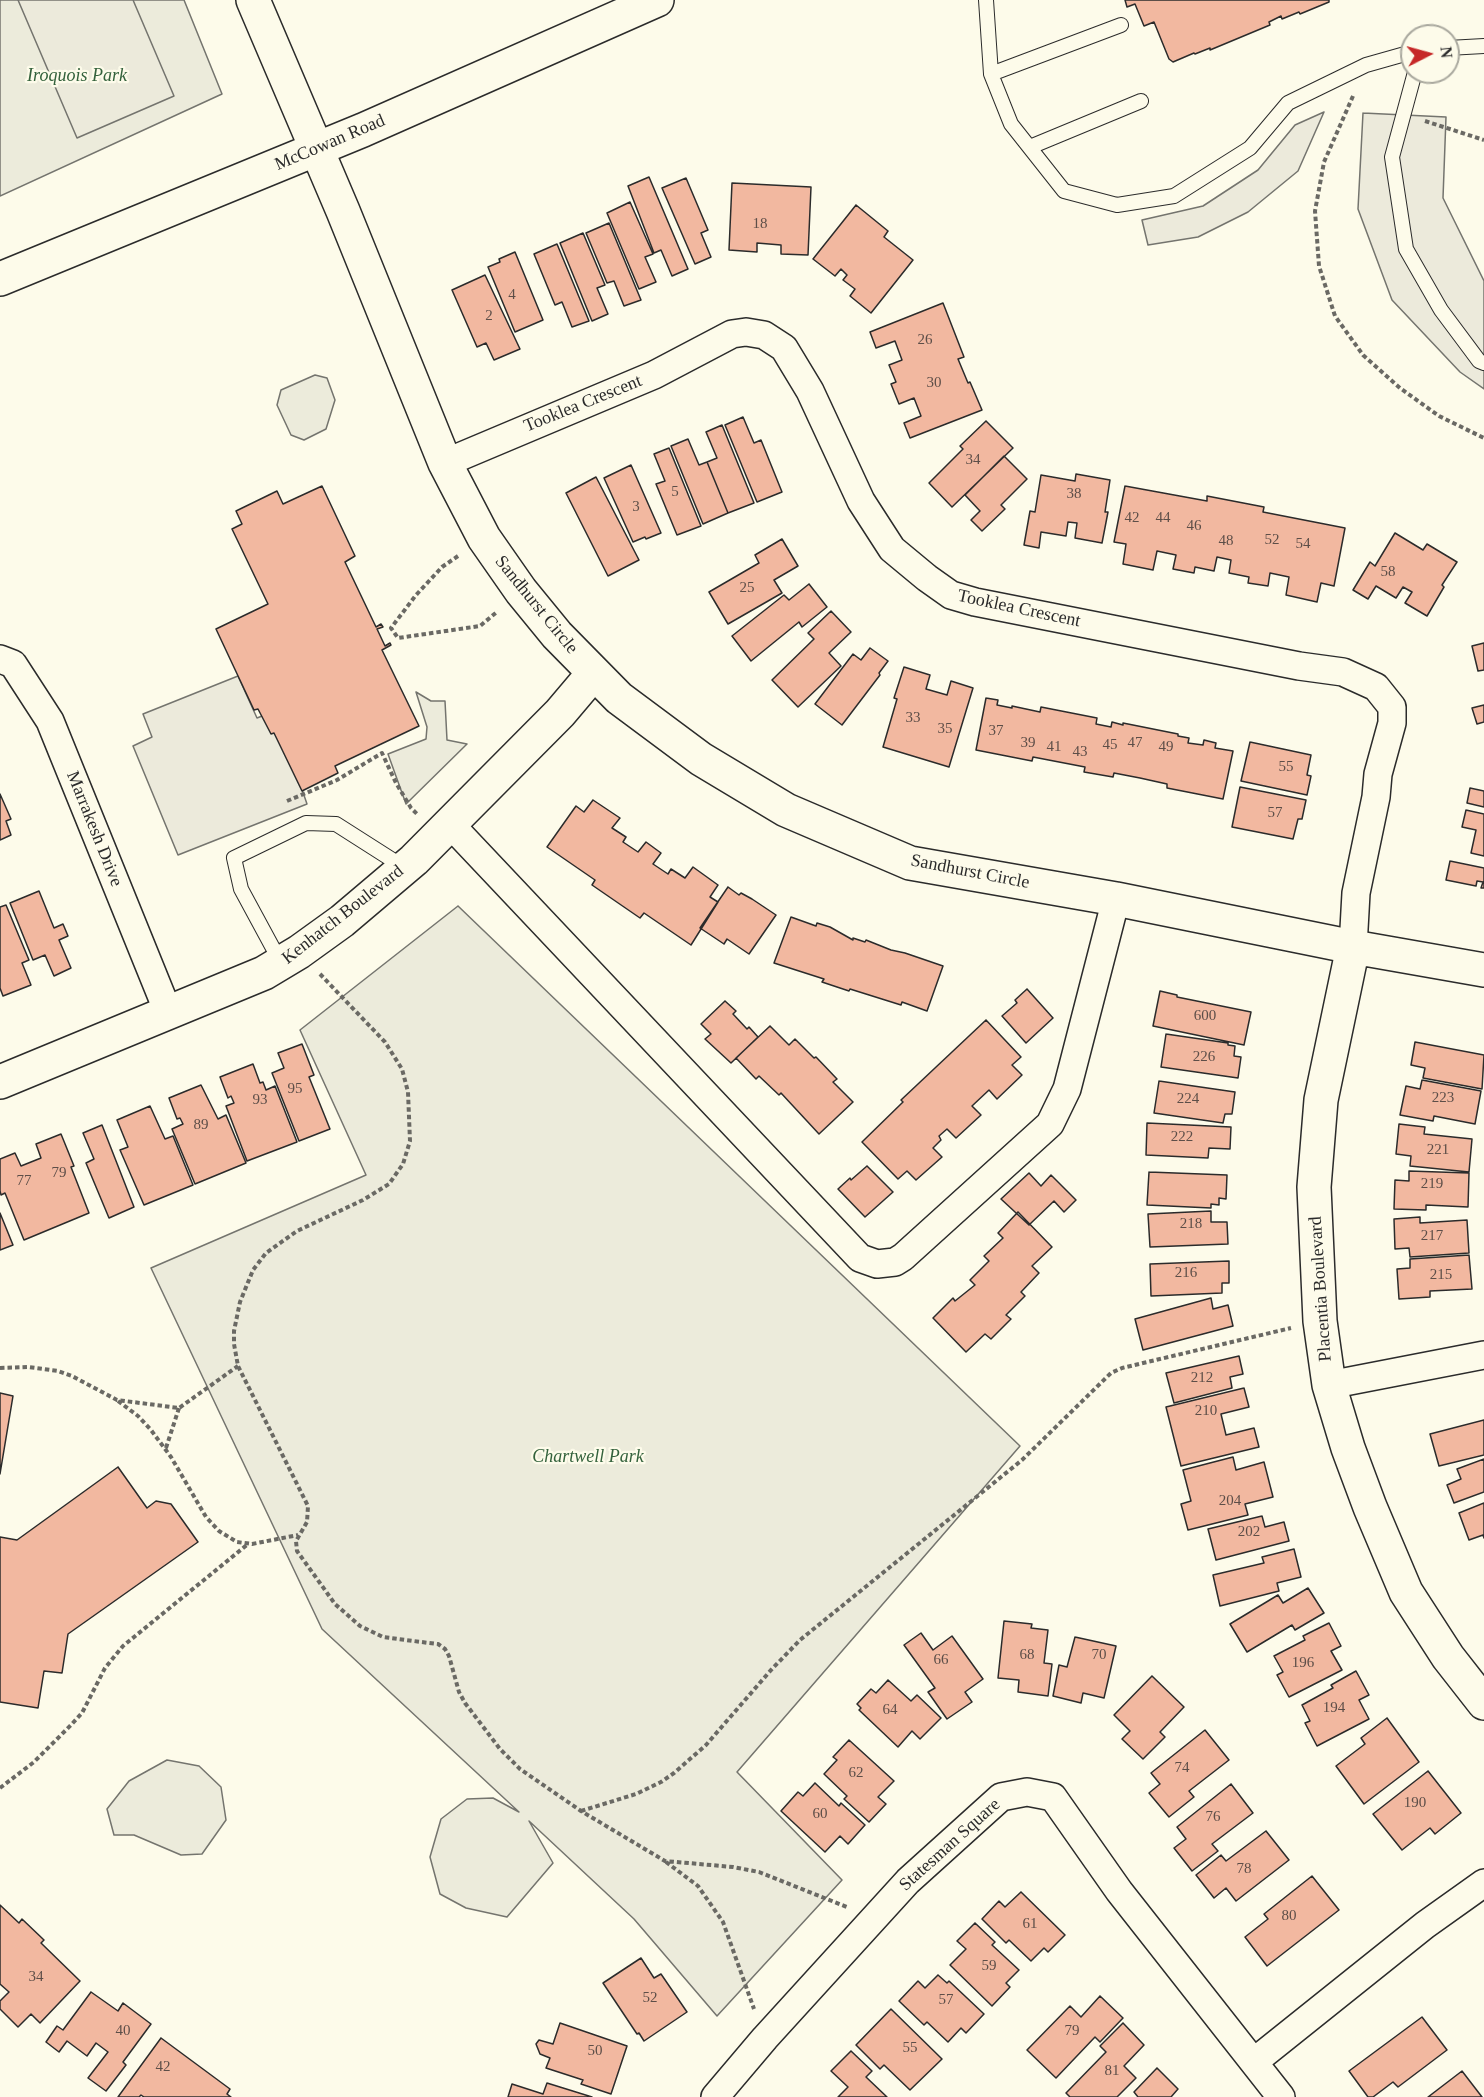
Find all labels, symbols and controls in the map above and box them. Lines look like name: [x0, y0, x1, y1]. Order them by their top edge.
north arrow: [1400, 24, 1460, 84]
text: N: [1437, 46, 1455, 59]
park label: Iroquois Park: [27, 65, 127, 87]
street label: McCowan Road: [272, 110, 388, 176]
house number: 18: [752, 215, 768, 233]
house number: 4: [508, 286, 516, 304]
house number: 2: [485, 307, 493, 325]
house number: 26: [918, 331, 932, 349]
street label: Tooklea Crescent: [521, 371, 645, 437]
house number: 30: [926, 374, 942, 392]
house number: 34: [966, 451, 980, 469]
house number: 5: [671, 483, 679, 501]
house number: 38: [1066, 485, 1082, 503]
house number: 3: [632, 498, 640, 516]
house number: 42: [1124, 509, 1140, 527]
house number: 44: [1156, 509, 1170, 527]
house number: 46: [1186, 517, 1202, 535]
house number: 52: [1264, 531, 1280, 549]
house number: 48: [1218, 532, 1234, 550]
house number: 54: [1296, 535, 1310, 553]
street label: Sandhurst Circle: [490, 551, 582, 659]
house number: 58: [1380, 563, 1396, 581]
house number: 25: [740, 579, 754, 597]
street label: Tooklea Crescent: [956, 585, 1082, 633]
house number: 33: [906, 709, 920, 727]
house number: 35: [938, 720, 952, 738]
house number: 37: [988, 722, 1004, 740]
house number: 39: [1020, 734, 1036, 752]
house number: 47: [1128, 734, 1142, 752]
house number: 45: [1102, 736, 1118, 754]
house number: 41: [1046, 738, 1062, 756]
house number: 49: [1158, 738, 1174, 756]
house number: 43: [1072, 743, 1088, 761]
house number: 55: [1278, 758, 1294, 776]
street label: Marrakesh Drive: [61, 768, 127, 890]
house number: 57: [1268, 804, 1282, 822]
street label: Sandhurst Circle: [909, 850, 1031, 894]
street label: Kenhatch Boulevard: [278, 861, 408, 969]
house number: 600: [1194, 1007, 1216, 1025]
house number: 226: [1193, 1048, 1215, 1066]
house number: 95: [288, 1080, 302, 1098]
house number: 223: [1432, 1089, 1454, 1107]
house number: 224: [1177, 1090, 1199, 1108]
house number: 93: [252, 1091, 268, 1109]
house number: 89: [194, 1116, 208, 1134]
house number: 222: [1171, 1128, 1193, 1146]
house number: 221: [1427, 1141, 1449, 1159]
house number: 79: [52, 1164, 66, 1182]
house number: 77: [16, 1172, 32, 1190]
house number: 219: [1421, 1175, 1443, 1193]
house number: 218: [1180, 1215, 1202, 1233]
street label: Placentia Boulevard: [1305, 1216, 1337, 1362]
house number: 217: [1421, 1227, 1443, 1245]
house number: 216: [1175, 1264, 1197, 1282]
house number: 215: [1430, 1266, 1452, 1284]
house number: 212: [1191, 1369, 1213, 1387]
house number: 210: [1195, 1402, 1217, 1420]
park label: Chartwell Park: [532, 1446, 644, 1468]
house number: 204: [1219, 1492, 1241, 1510]
house number: 202: [1238, 1523, 1260, 1541]
house number: 68: [1020, 1646, 1034, 1664]
house number: 70: [1092, 1646, 1106, 1664]
house number: 66: [934, 1651, 948, 1669]
house number: 196: [1292, 1654, 1314, 1672]
house number: 194: [1323, 1699, 1345, 1717]
house number: 64: [882, 1701, 898, 1719]
house number: 74: [1174, 1759, 1190, 1777]
house number: 62: [848, 1764, 864, 1782]
street label: Statesman Square: [895, 1794, 1005, 1896]
house number: 190: [1404, 1794, 1426, 1812]
house number: 60: [812, 1805, 828, 1823]
house number: 76: [1206, 1808, 1220, 1826]
house number: 78: [1236, 1860, 1252, 1878]
house number: 80: [1282, 1907, 1296, 1925]
house number: 61: [1022, 1915, 1038, 1933]
house number: 59: [982, 1957, 996, 1975]
house number: 34: [28, 1968, 44, 1986]
house number: 52: [642, 1989, 658, 2007]
house number: 57: [938, 1991, 954, 2009]
house number: 40: [116, 2022, 130, 2040]
house number: 79: [1064, 2022, 1080, 2040]
house number: 55: [902, 2039, 918, 2057]
house number: 50: [588, 2042, 602, 2060]
house number: 42: [156, 2058, 170, 2076]
house number: 81: [1104, 2062, 1120, 2080]

